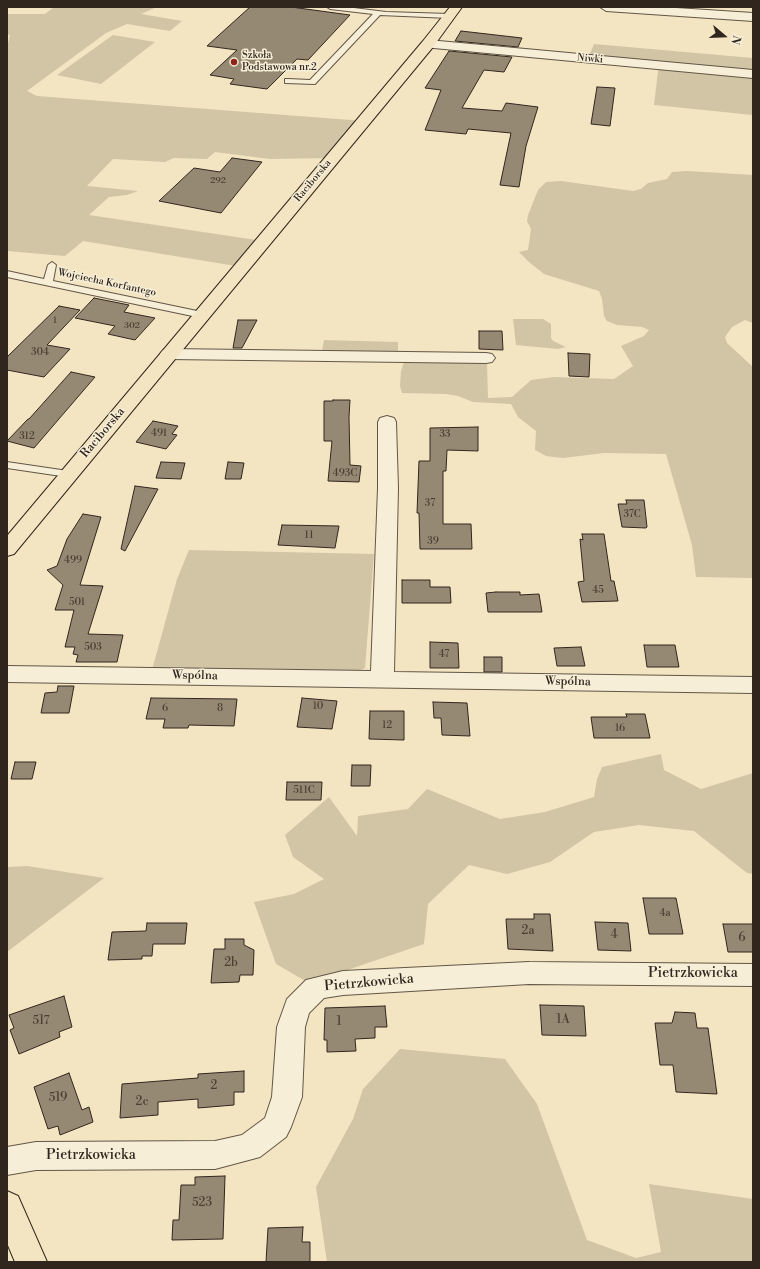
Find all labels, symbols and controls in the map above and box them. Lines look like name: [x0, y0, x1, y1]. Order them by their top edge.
north arrow: [704, 16, 744, 56]
text: N: [727, 34, 743, 46]
place label: Szkoła Podstawowa nr.2: [242, 50, 317, 74]
street label: Niwki: [576, 52, 604, 66]
marker: Szkoła Podstawowa nr.2: [229, 57, 239, 67]
street label: Raciborska: [292, 158, 334, 204]
house number: 292: [210, 176, 226, 186]
street label: Wojciecha Korfantego: [57, 267, 157, 299]
house number: 1: [53, 316, 57, 326]
house number: 302: [124, 321, 140, 331]
house number: 304: [31, 347, 49, 359]
street label: Raciborska: [78, 405, 128, 461]
house number: 491: [151, 428, 167, 440]
house number: 33: [439, 429, 451, 441]
house number: 312: [19, 431, 35, 443]
house number: 493C: [333, 468, 357, 480]
house number: 37: [425, 498, 435, 510]
house number: 37C: [623, 509, 641, 521]
house number: 11: [305, 530, 313, 542]
house number: 39: [427, 536, 439, 548]
house number: 499: [64, 555, 82, 567]
house number: 45: [592, 585, 604, 597]
house number: 501: [69, 597, 85, 609]
house number: 503: [84, 642, 102, 654]
house number: 47: [439, 649, 449, 661]
street label: Wspólna: [172, 668, 218, 684]
street label: Wspólna: [545, 674, 591, 690]
house number: 10: [313, 701, 323, 713]
house number: 6: [162, 703, 168, 715]
house number: 8: [217, 703, 223, 715]
house number: 12: [382, 720, 392, 732]
house number: 16: [615, 723, 625, 735]
house number: 511C: [293, 785, 315, 797]
house number: 4a: [659, 908, 671, 920]
house number: 2a: [522, 924, 534, 938]
house number: 4: [610, 928, 618, 942]
house number: 6: [738, 931, 746, 945]
house number: 2b: [224, 956, 238, 970]
street label: Pietrzkowicka: [648, 966, 738, 982]
street label: Pietrzkowicka: [323, 971, 415, 995]
house number: 1A: [556, 1013, 570, 1027]
house number: 517: [32, 1014, 50, 1028]
house number: 1: [336, 1015, 342, 1029]
house number: 2: [211, 1079, 217, 1093]
house number: 519: [49, 1091, 67, 1105]
house number: 2c: [136, 1095, 148, 1109]
street label: Pietrzkowicka: [46, 1148, 136, 1164]
house number: 523: [192, 1196, 212, 1210]

